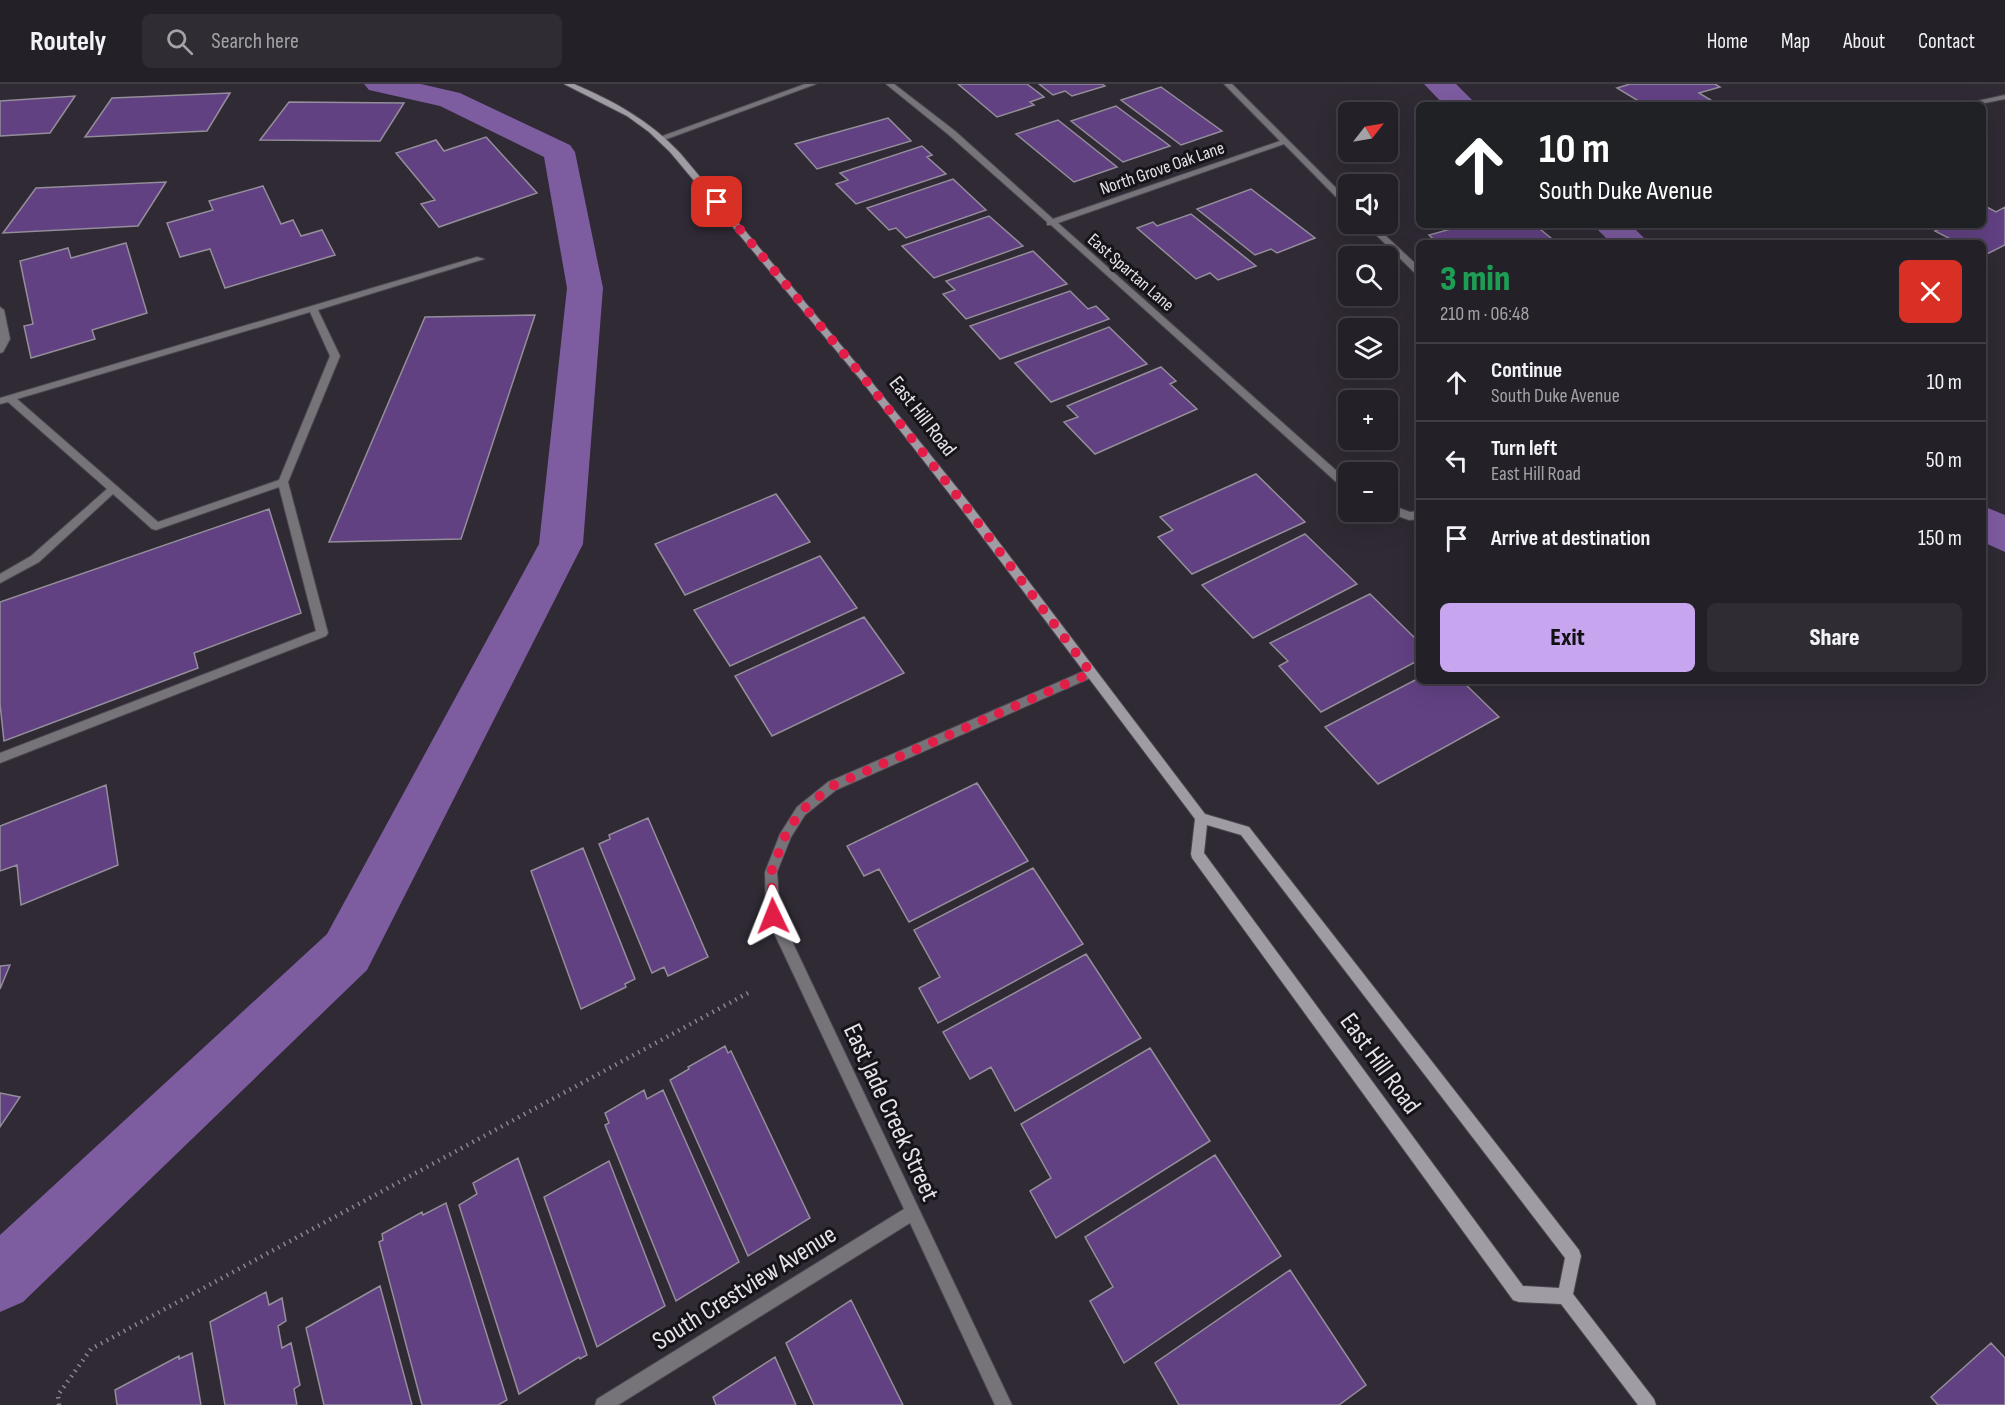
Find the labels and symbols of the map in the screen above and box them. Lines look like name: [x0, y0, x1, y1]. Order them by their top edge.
north arrow: [1338, 102, 1398, 162]
street label: North Grove Oak Lane: [1097, 137, 1227, 200]
pin: [691, 176, 742, 227]
street label: East Spartan Lane: [1083, 229, 1178, 316]
street label: East Hill Road: [884, 371, 962, 461]
position arrow: [741, 884, 805, 948]
street label: East Hill Road: [1333, 1007, 1427, 1120]
street label: East Jade Creek Street: [836, 1019, 945, 1206]
street label: South Crestview Avenue: [647, 1219, 842, 1357]

